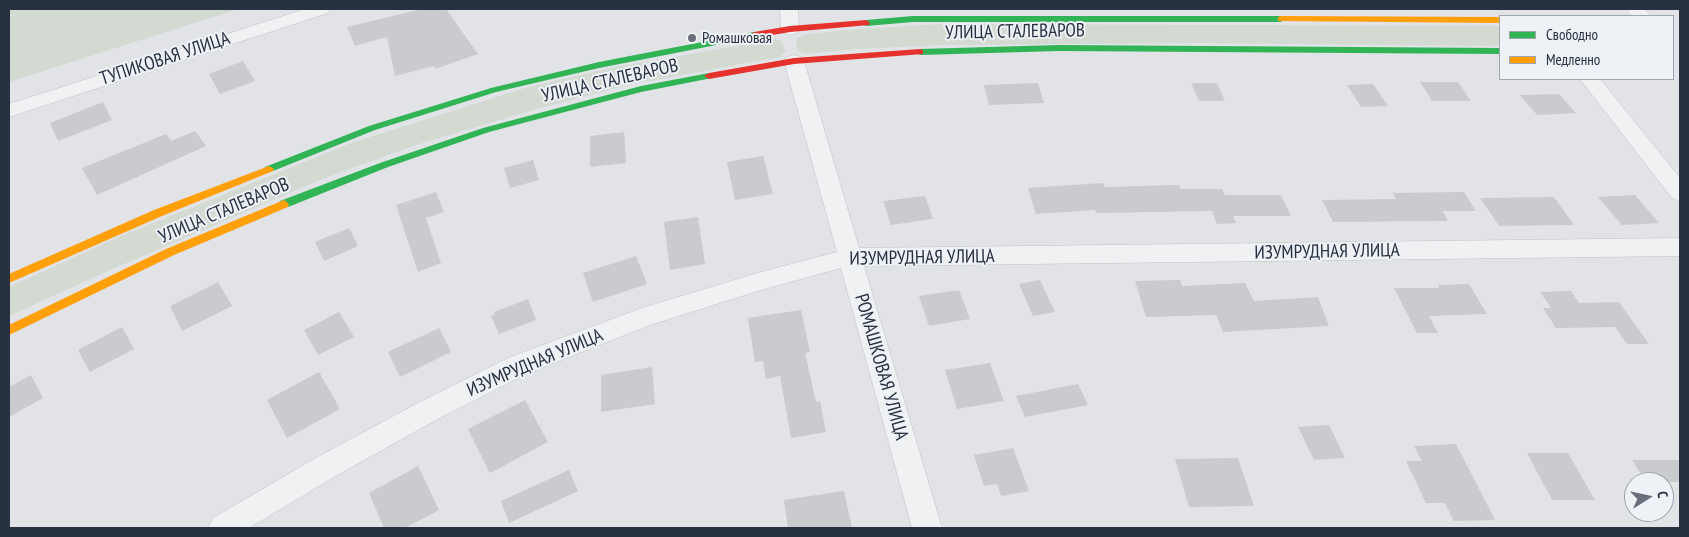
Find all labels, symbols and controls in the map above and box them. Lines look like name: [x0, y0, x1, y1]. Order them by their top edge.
legend: [1499, 15, 1674, 80]
street label: УЛИЦА СТАЛЕВАРОВ: [945, 19, 1085, 45]
text: Свободно: [1546, 25, 1598, 44]
street label: ТУПИКОВАЯ УЛИЦА: [97, 27, 233, 91]
place label: Ромашковая: [702, 28, 772, 48]
marker: Ромашковая: [686, 32, 698, 44]
text: Медленно: [1546, 50, 1600, 69]
street label: УЛИЦА СТАЛЕВАРОВ: [539, 54, 681, 108]
street label: УЛИЦА СТАЛЕВАРОВ: [155, 173, 293, 249]
street label: ИЗУМРУДНАЯ УЛИЦА: [1254, 239, 1400, 265]
street label: ИЗУМРУДНАЯ УЛИЦА: [849, 245, 995, 271]
street label: РОМАШКОВАЯ УЛИЦА: [849, 291, 913, 443]
street label: ИЗУМРУДНАЯ УЛИЦА: [464, 324, 606, 402]
north arrow: [1624, 472, 1674, 522]
text: С: [1653, 490, 1672, 499]

